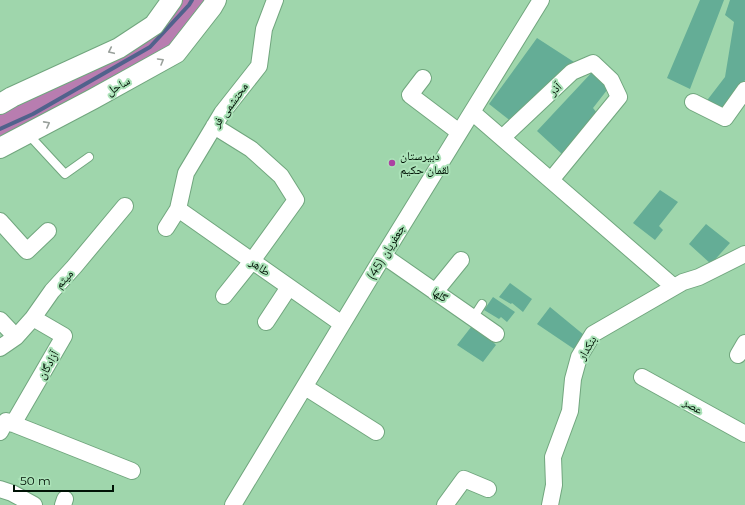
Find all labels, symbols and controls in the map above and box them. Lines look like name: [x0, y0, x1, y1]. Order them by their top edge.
one-way arrow: [108, 46, 115, 54]
one-way arrow: [157, 58, 164, 66]
street label: ساحل: [103, 73, 133, 98]
street label: آذر: [544, 78, 565, 99]
street label: محتشمی فر: [208, 79, 251, 131]
one-way arrow: [43, 121, 50, 129]
place label: دبیرستان لقمان حکیم: [400, 148, 449, 178]
marker: دبیرستان لقمان حکیم: [387, 158, 397, 168]
street label: جعفریان (45): [363, 221, 408, 282]
street label: طاهر: [246, 254, 274, 279]
street label: میثم: [51, 266, 77, 292]
street label: گلها: [430, 284, 451, 305]
street label: بنکدار: [573, 333, 600, 364]
street label: آزادگان: [33, 347, 62, 382]
street label: عصر: [680, 394, 706, 417]
scale bar: [14, 467, 113, 493]
text: 50 m: [20, 473, 51, 488]

